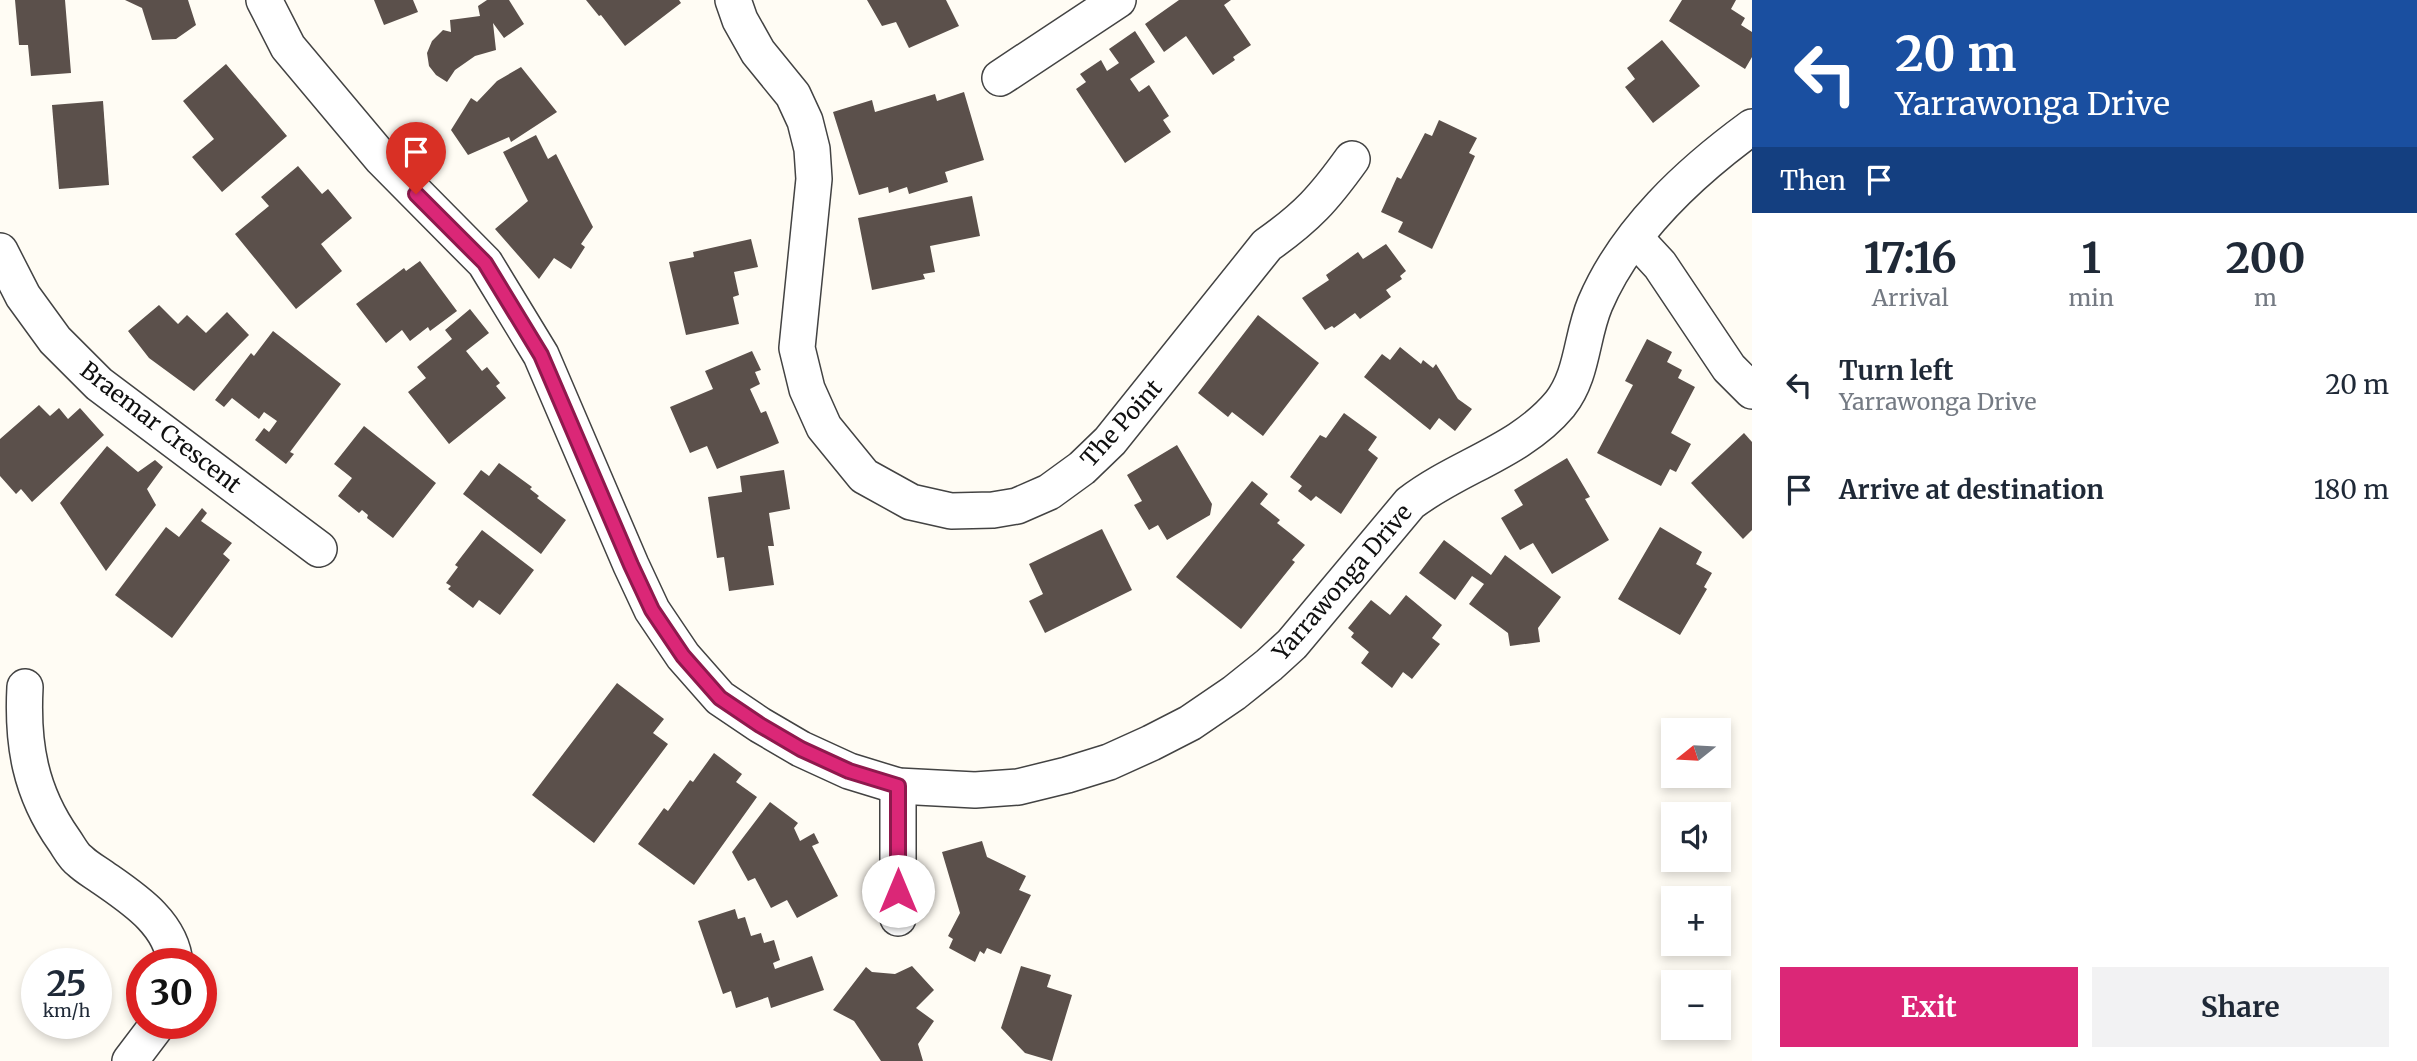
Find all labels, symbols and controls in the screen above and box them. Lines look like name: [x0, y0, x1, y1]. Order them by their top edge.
text: 20 m: [1895, 23, 2016, 84]
icon: left: [1780, 28, 1871, 119]
text: Yarrawonga Drive: [1895, 84, 2170, 124]
pin: [386, 122, 446, 194]
icon: arrive: [397, 133, 435, 171]
icon: arrive: [1860, 161, 1898, 199]
text: Then: [1780, 164, 1846, 197]
text: 17:16: [1864, 232, 1957, 284]
text: 1: [2081, 232, 2101, 284]
text: 200: [2226, 232, 2305, 284]
text: Arrival: [1872, 283, 1949, 312]
text: min: [2068, 283, 2114, 312]
text: m: [2254, 283, 2277, 312]
text: Turn left: [1839, 354, 1953, 387]
street label: Braemar Crescent: [75, 355, 247, 499]
icon: left: [1780, 366, 1818, 404]
text: 20 m: [2325, 368, 2389, 401]
street label: The Point: [1074, 373, 1168, 473]
text: Yarrawonga Drive: [1839, 387, 2037, 416]
icon: arrive: [1780, 471, 1818, 509]
text: Arrive at destination: [1839, 473, 2104, 506]
text: 180 m: [2314, 473, 2389, 506]
street label: Yarrawonga Drive: [1266, 498, 1418, 667]
north arrow: [1661, 718, 1731, 788]
map controls: [1661, 718, 1731, 1040]
button: sound: [1661, 802, 1731, 872]
position arrow: [861, 854, 935, 928]
button: +: [1661, 886, 1731, 956]
speed limit sign: 30: [126, 948, 217, 1039]
text: 25: [46, 962, 87, 1006]
button: Exit: [1780, 967, 2078, 1047]
button: Share: [2092, 967, 2389, 1047]
button: −: [1661, 970, 1731, 1040]
text: km/h: [43, 999, 90, 1022]

